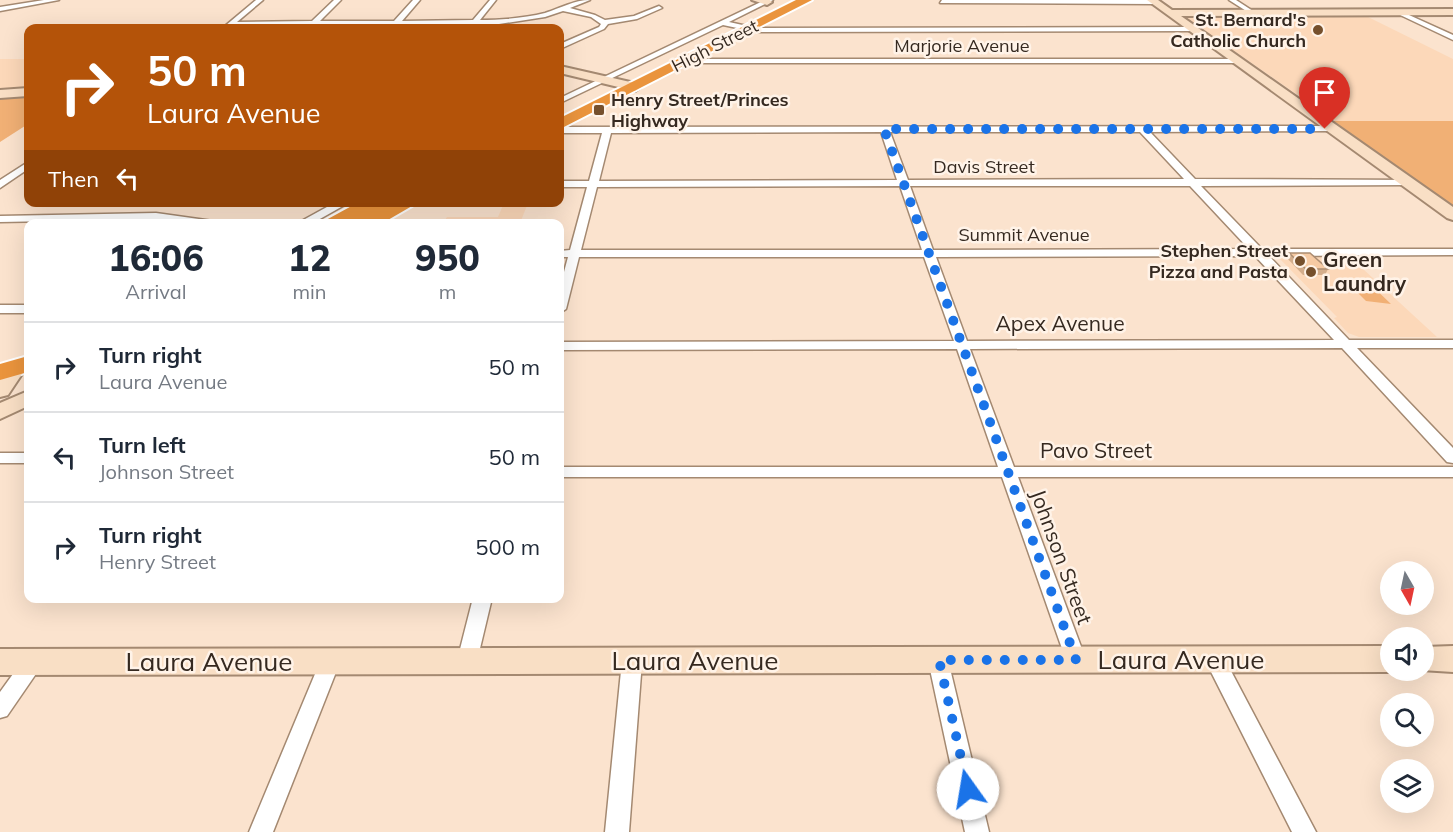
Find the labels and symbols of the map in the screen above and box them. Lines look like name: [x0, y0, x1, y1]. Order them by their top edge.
place label: St. Bernard's Catholic Church: [1170, 8, 1306, 52]
street label: High Street: [668, 14, 762, 77]
marker: St. Bernard's Catholic Church: [1311, 23, 1325, 37]
street label: Marjorie Avenue: [894, 34, 1030, 57]
pin: [1299, 67, 1350, 129]
place label: Henry Street/Princes Highway: [611, 88, 789, 132]
marker: Henry Street/Princes Highway: [592, 103, 606, 117]
street label: Davis Street: [933, 155, 1035, 178]
street label: Summit Avenue: [958, 223, 1090, 246]
place label: Stephen Street Pizza and Pasta: [1149, 239, 1288, 283]
place label: Green Laundry: [1323, 246, 1407, 296]
marker: Stephen Street Pizza and Pasta: [1293, 254, 1307, 268]
marker: Green Laundry: [1304, 265, 1318, 279]
street label: Apex Avenue: [995, 310, 1125, 336]
street label: Pavo Street: [1040, 437, 1152, 463]
street label: Johnson Street: [1025, 486, 1098, 628]
north arrow: [1380, 561, 1434, 615]
street label: Laura Avenue: [1097, 643, 1265, 676]
street label: Laura Avenue: [611, 644, 779, 677]
street label: Laura Avenue: [125, 645, 293, 678]
position arrow: [936, 757, 1000, 821]

